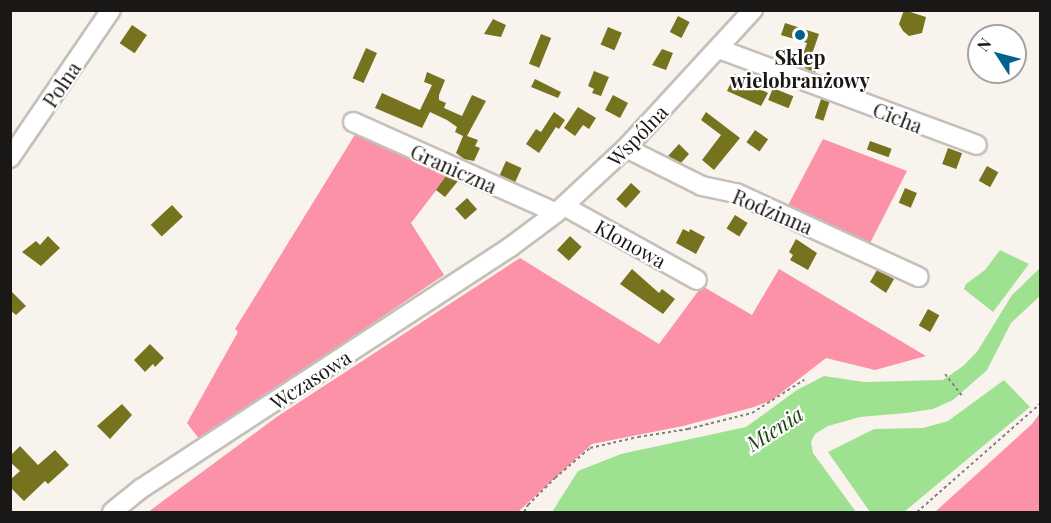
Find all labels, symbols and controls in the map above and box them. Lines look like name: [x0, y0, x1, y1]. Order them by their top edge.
north arrow: [967, 24, 1027, 84]
marker: Sklep wielobranżowy: [793, 28, 807, 42]
text: N: [972, 33, 996, 55]
place label: Sklep wielobranżowy: [730, 44, 870, 91]
street label: Polna: [37, 57, 85, 111]
street label: Cicha: [870, 97, 926, 137]
street label: Wspólna: [602, 99, 672, 171]
street label: Graniczna: [407, 138, 501, 198]
street label: Rodzinna: [729, 183, 817, 239]
street label: Klonowa: [591, 214, 671, 272]
street label: Wczasowa: [265, 344, 355, 414]
water label: Mienia: [741, 400, 807, 456]

